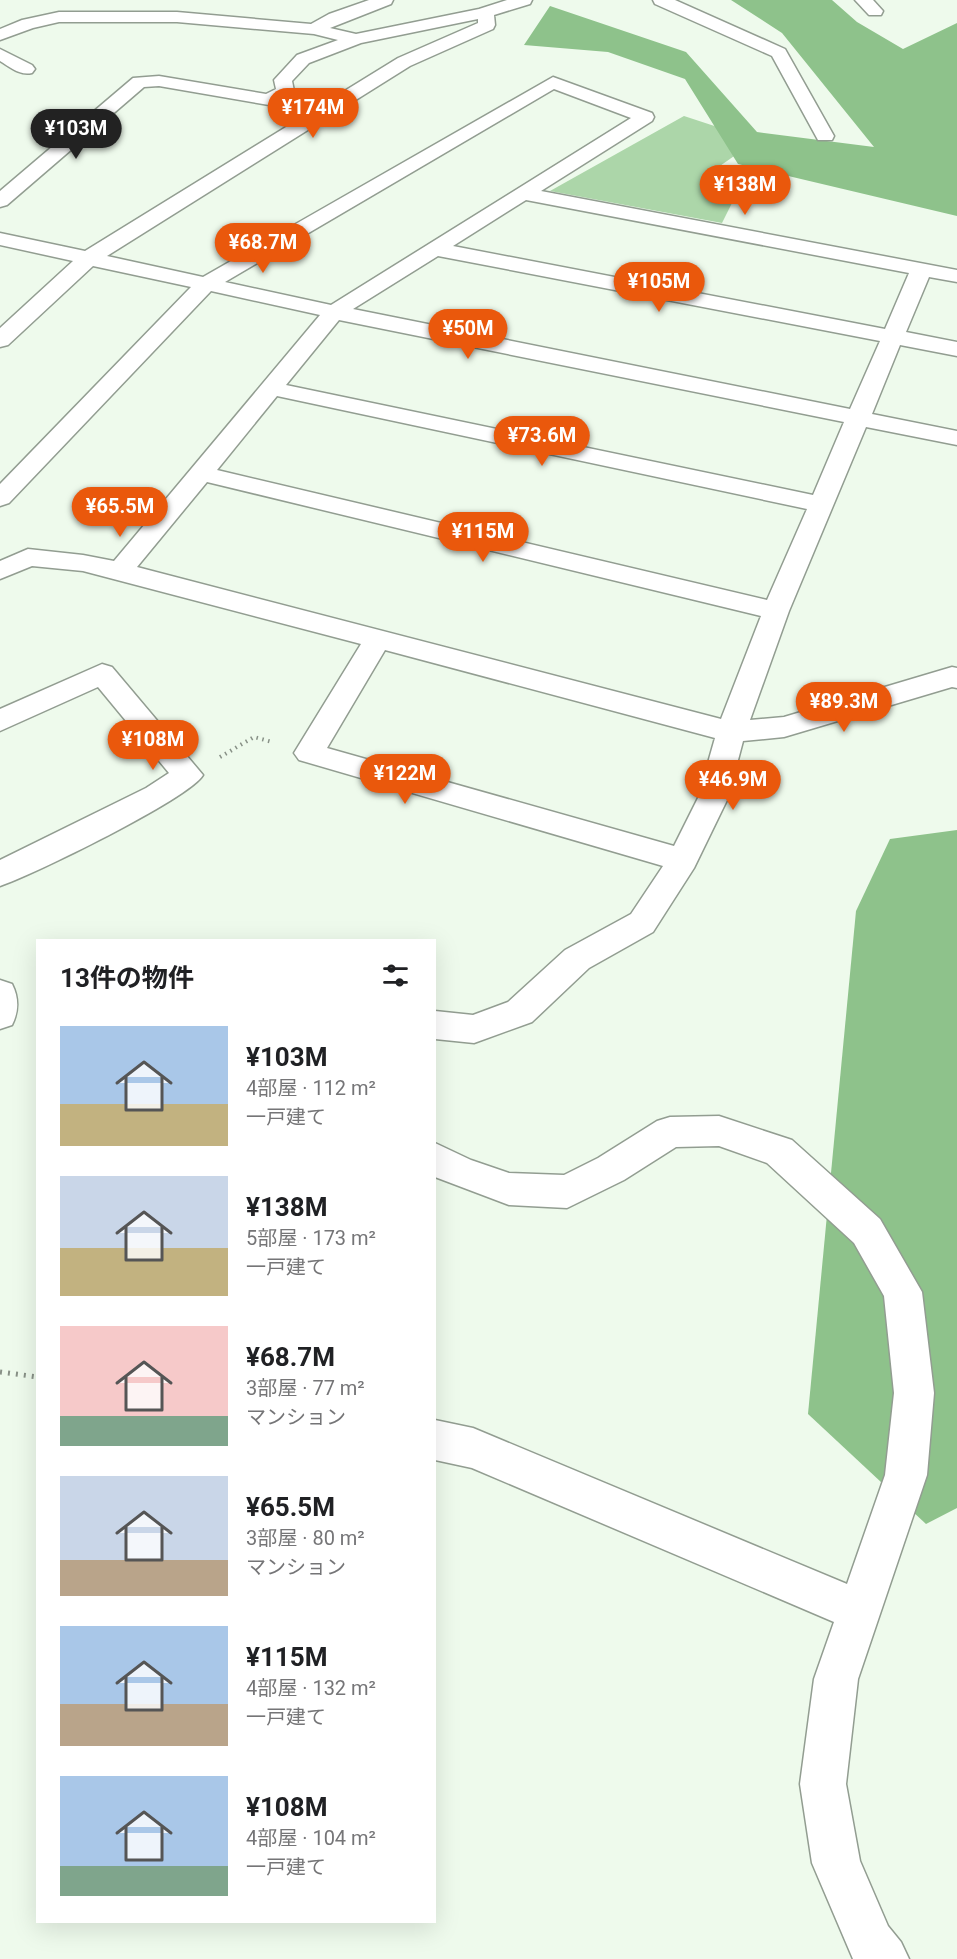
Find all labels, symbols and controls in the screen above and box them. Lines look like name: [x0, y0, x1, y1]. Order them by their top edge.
pin: ¥174M: [271, 88, 355, 139]
text: ¥174M: [282, 95, 344, 119]
pin: ¥103M: [34, 109, 118, 160]
text: ¥103M: [45, 116, 107, 140]
pin: ¥138M: [703, 165, 787, 216]
text: ¥138M: [714, 172, 776, 196]
pin: ¥68.7M: [214, 223, 312, 274]
text: ¥68.7M: [229, 230, 297, 254]
pin: ¥105M: [617, 262, 701, 313]
text: ¥105M: [628, 269, 690, 293]
pin: ¥50M: [432, 309, 504, 360]
text: ¥50M: [442, 316, 494, 340]
pin: ¥73.6M: [493, 416, 591, 467]
text: ¥73.6M: [508, 423, 576, 447]
pin: ¥65.5M: [71, 487, 169, 538]
text: ¥65.5M: [86, 494, 154, 518]
pin: ¥115M: [441, 512, 525, 563]
text: ¥115M: [452, 519, 514, 543]
pin: ¥89.3M: [795, 682, 893, 733]
text: ¥89.3M: [810, 689, 878, 713]
pin: ¥108M: [111, 720, 195, 771]
text: ¥108M: [122, 727, 184, 751]
pin: ¥122M: [363, 754, 447, 805]
pin: ¥46.9M: [684, 760, 782, 811]
text: ¥122M: [374, 761, 436, 785]
text: ¥46.9M: [699, 767, 767, 791]
icon: filters: [379, 959, 412, 992]
text: 13件の物件: [60, 963, 194, 993]
text: ¥103M: [246, 1042, 327, 1072]
icon: home: [108, 1050, 180, 1122]
text: 4部屋 · 112 m²: [246, 1076, 376, 1100]
text: 一戸建て: [246, 1105, 326, 1129]
text: ¥138M: [246, 1192, 327, 1222]
icon: home: [108, 1200, 180, 1272]
text: 5部屋 · 173 m²: [246, 1226, 376, 1250]
text: 一戸建て: [246, 1255, 326, 1279]
text: ¥68.7M: [246, 1342, 335, 1372]
icon: home: [108, 1350, 180, 1422]
text: 3部屋 · 77 m²: [246, 1376, 365, 1400]
text: マンション: [246, 1405, 346, 1429]
text: ¥65.5M: [246, 1492, 335, 1522]
icon: home: [108, 1500, 180, 1572]
text: 3部屋 · 80 m²: [246, 1526, 365, 1550]
text: マンション: [246, 1555, 346, 1579]
text: ¥115M: [246, 1642, 327, 1672]
icon: home: [108, 1650, 180, 1722]
text: 4部屋 · 132 m²: [246, 1676, 376, 1700]
text: 一戸建て: [246, 1705, 326, 1729]
text: ¥108M: [246, 1792, 327, 1822]
icon: home: [108, 1800, 180, 1872]
text: 4部屋 · 104 m²: [246, 1826, 376, 1850]
text: 一戸建て: [246, 1855, 326, 1879]

